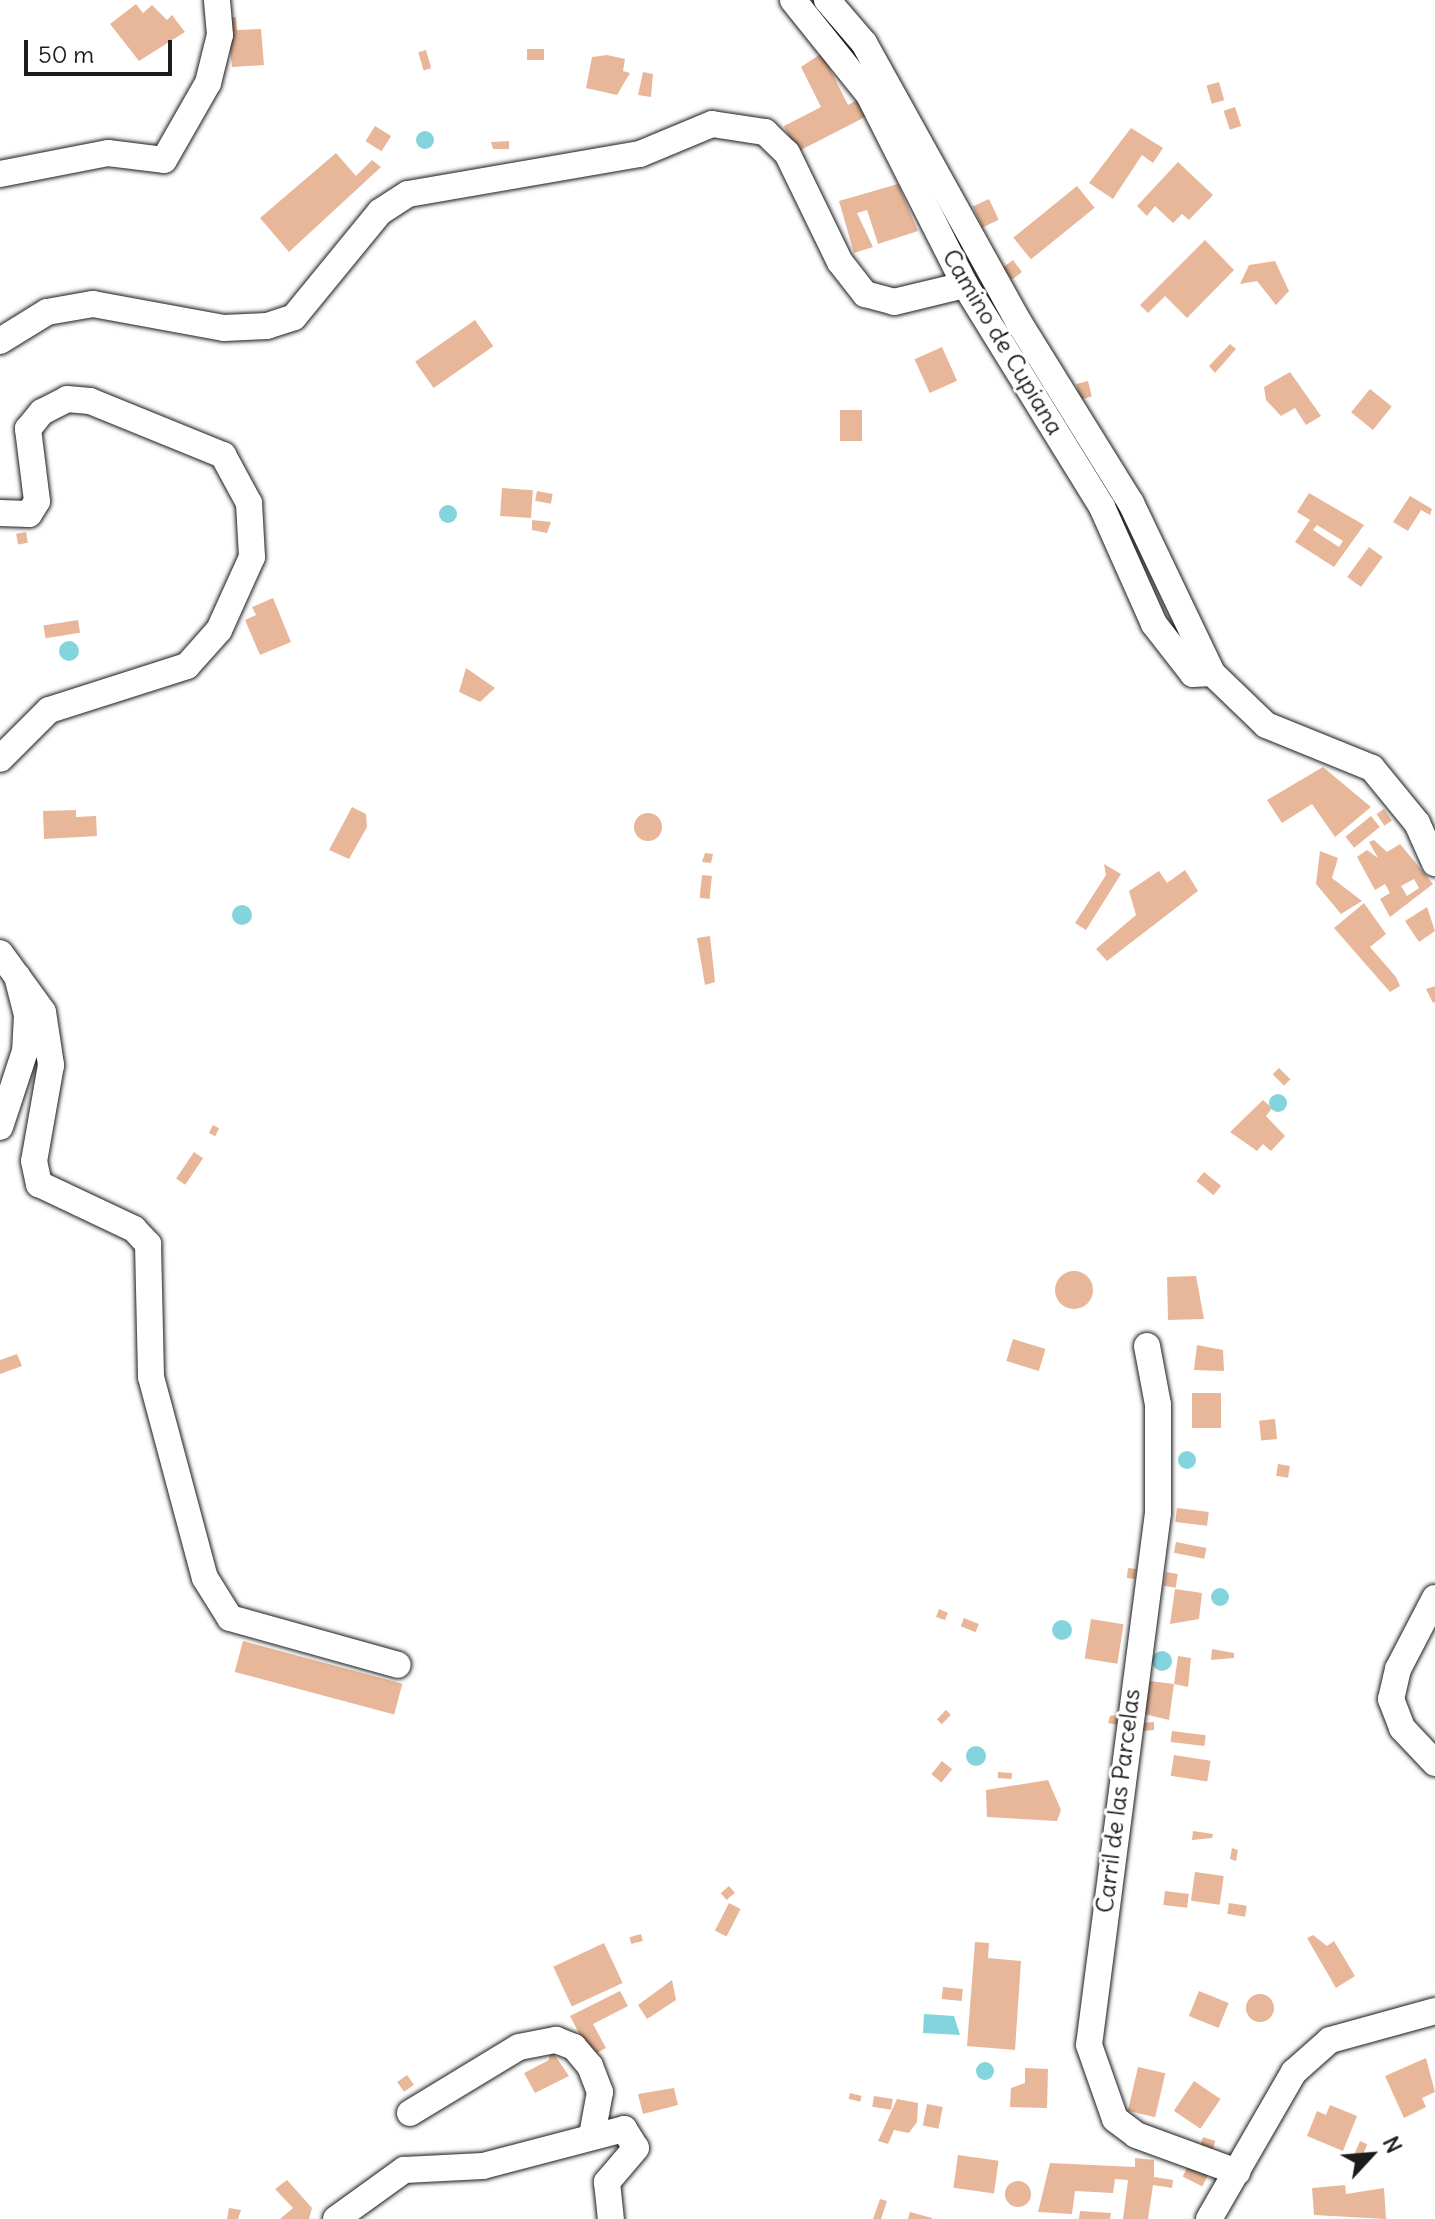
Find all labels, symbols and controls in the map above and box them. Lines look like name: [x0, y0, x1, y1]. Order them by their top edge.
scale bar: [28, 24, 176, 74]
text: 50 m: [38, 39, 94, 69]
street label: Camino de Cupiana: [936, 244, 1070, 440]
street label: Carril de las Parcelas: [1090, 1687, 1146, 1915]
north arrow: [1331, 2115, 1411, 2195]
text: N: [1377, 2132, 1408, 2157]

